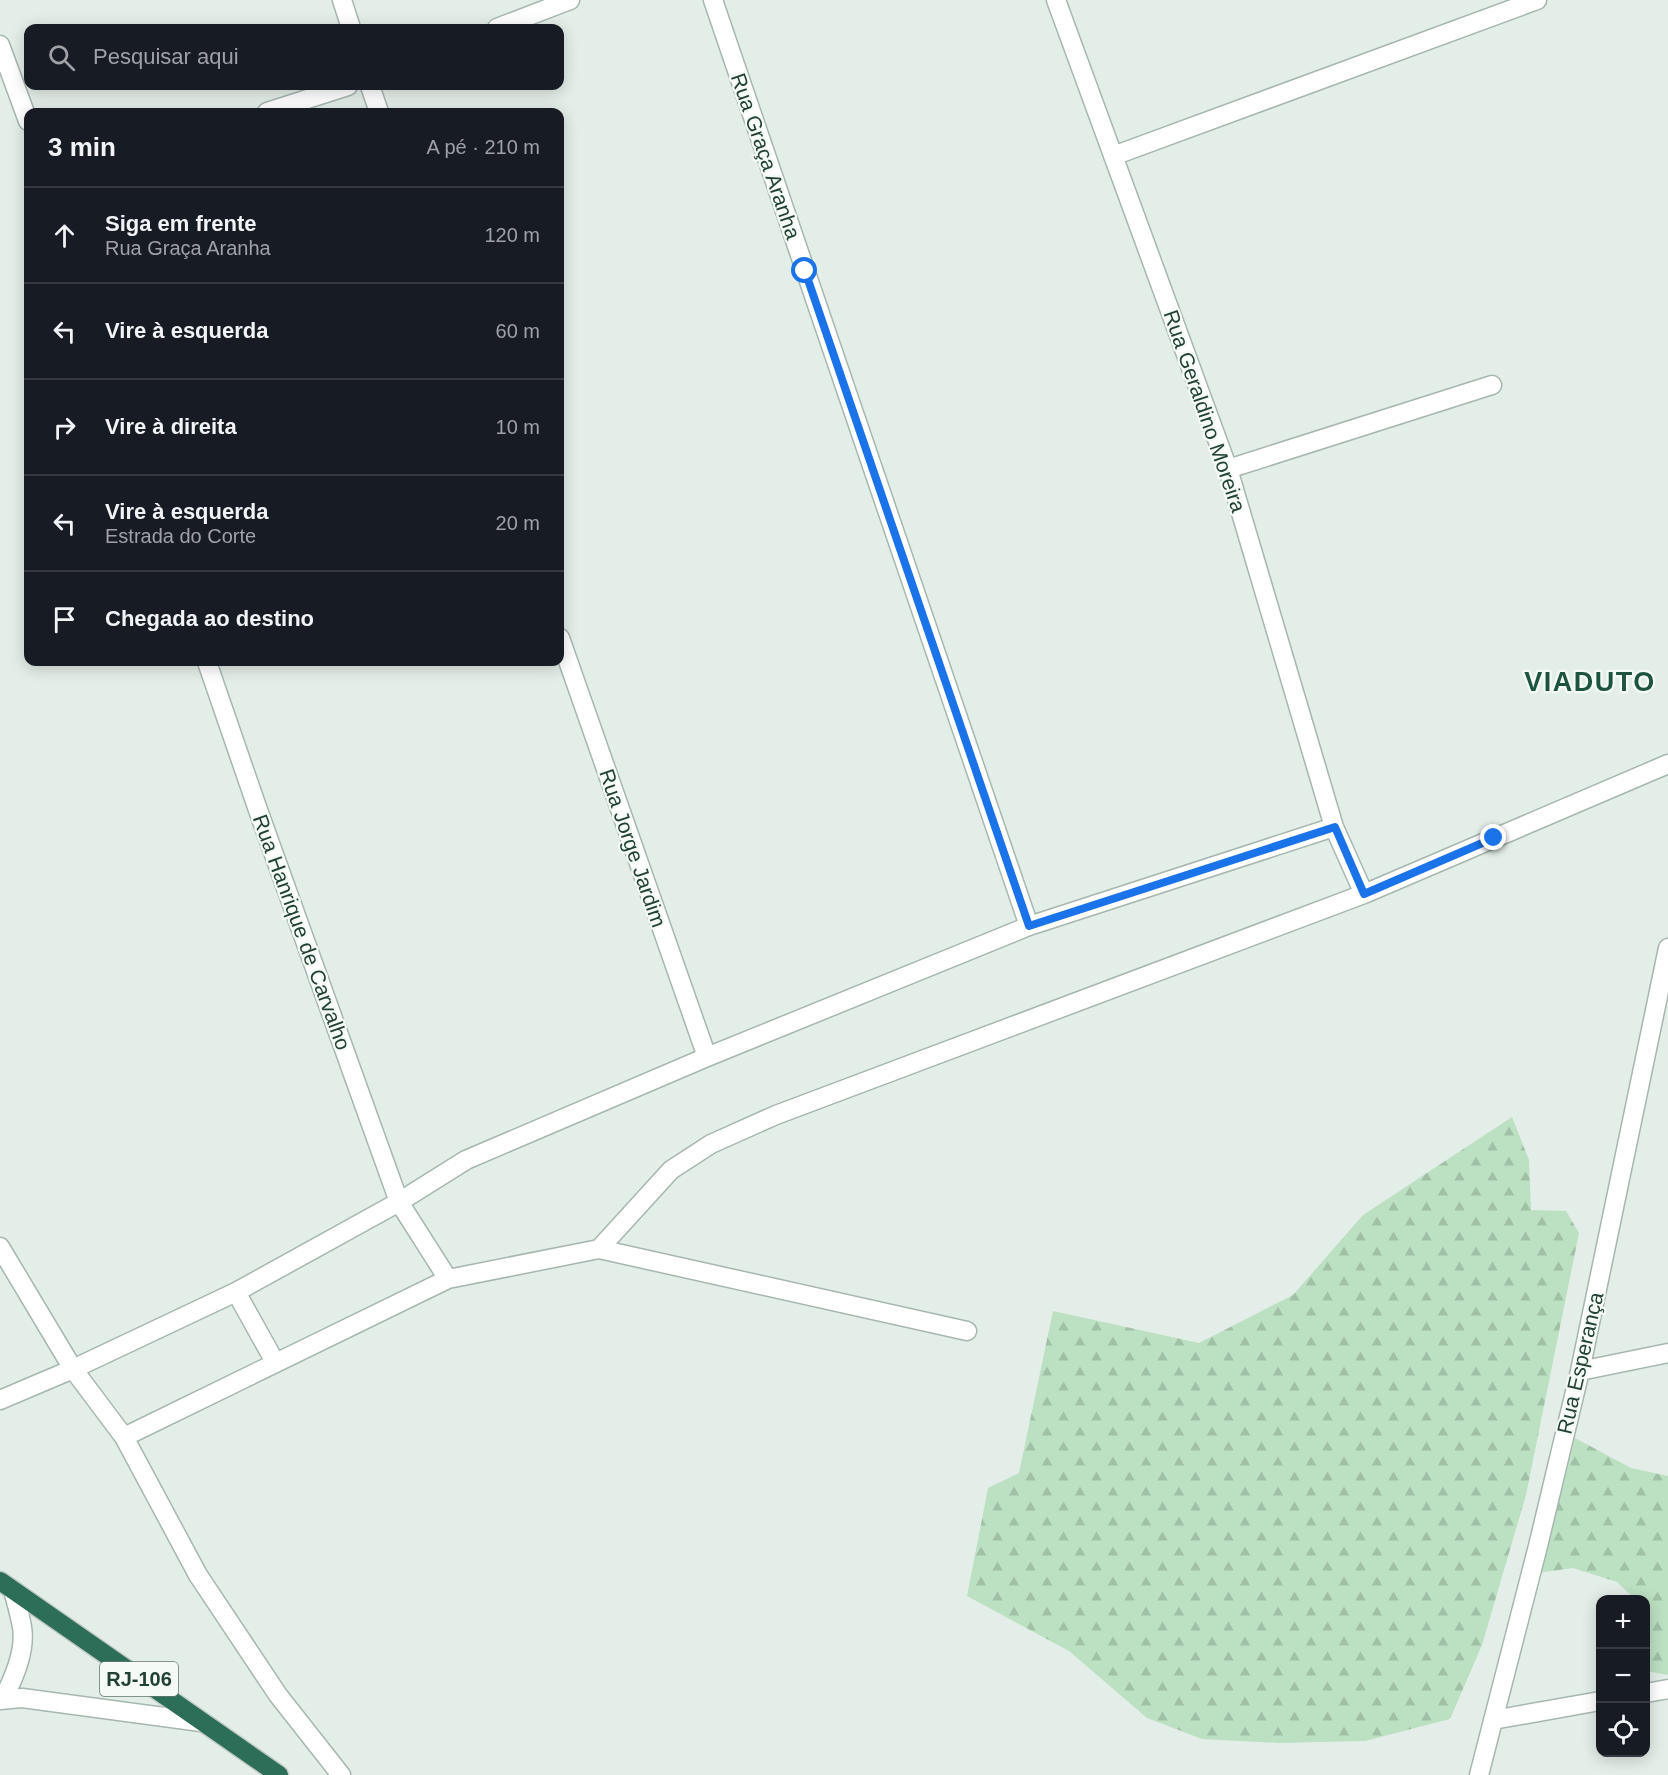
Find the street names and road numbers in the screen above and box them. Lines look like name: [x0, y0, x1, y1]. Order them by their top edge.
street label: Rua Graça Aranha: [727, 70, 805, 242]
street label: Rua Geraldino Moreira: [1160, 307, 1251, 515]
street label: Rua Jorge Jardim: [595, 766, 671, 930]
street label: Rua Hanrique de Carvalho: [249, 811, 355, 1053]
street label: Rua Esperança: [1553, 1290, 1608, 1436]
road number: RJ-106: [100, 1662, 178, 1696]

